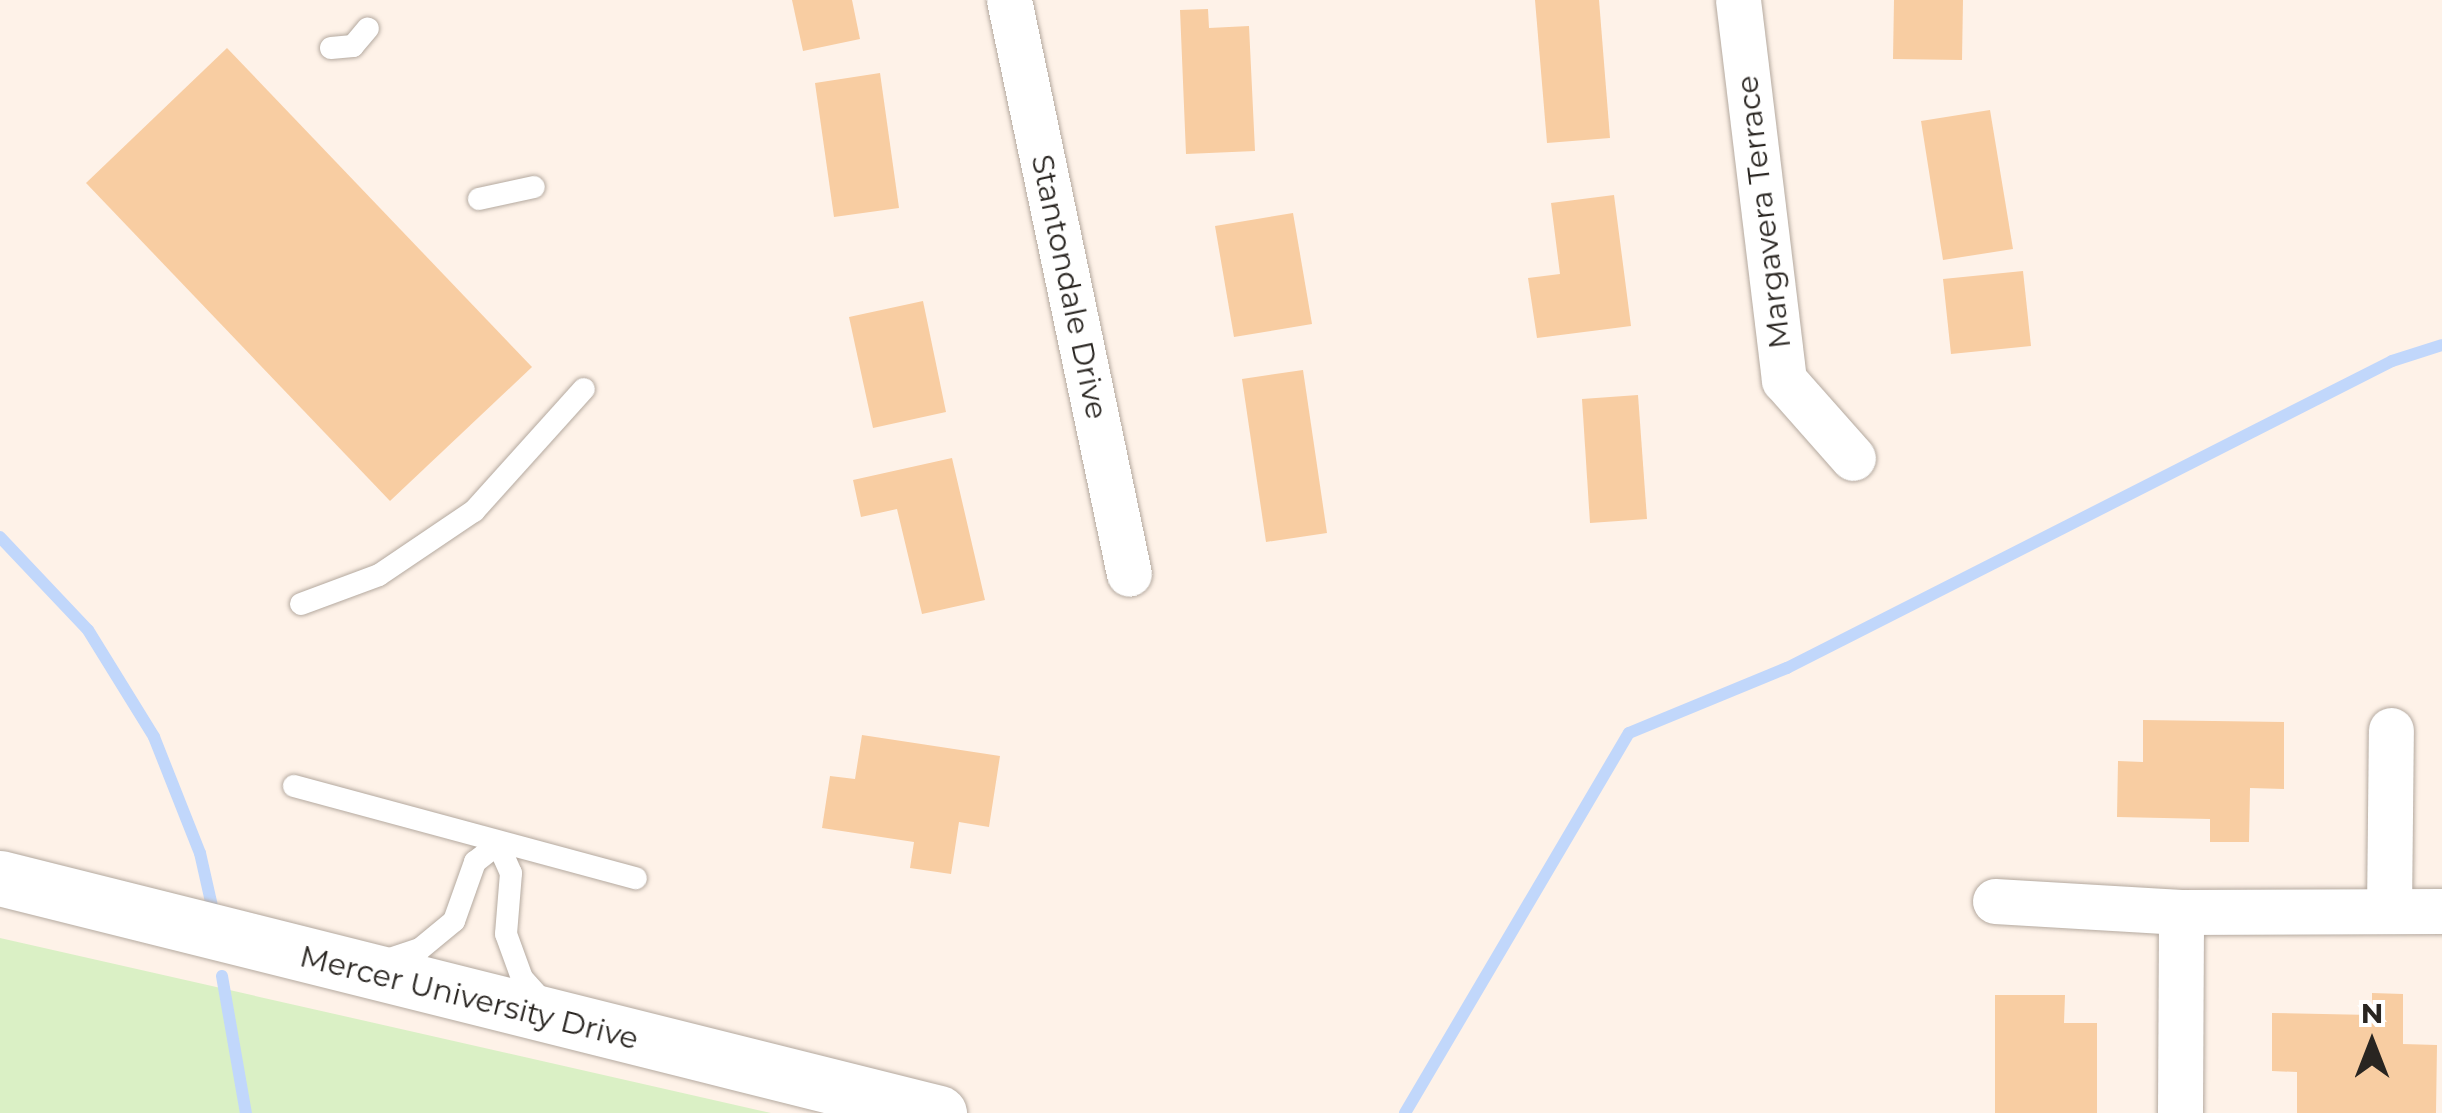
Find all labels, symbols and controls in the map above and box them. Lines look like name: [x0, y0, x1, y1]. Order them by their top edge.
street label: Margavera Terrace: [1729, 73, 1799, 351]
street label: Stantondale Drive: [1023, 152, 1115, 422]
street label: Mercer University Drive: [296, 939, 642, 1057]
north arrow: [2322, 993, 2422, 1093]
text: N: [2361, 996, 2383, 1030]

